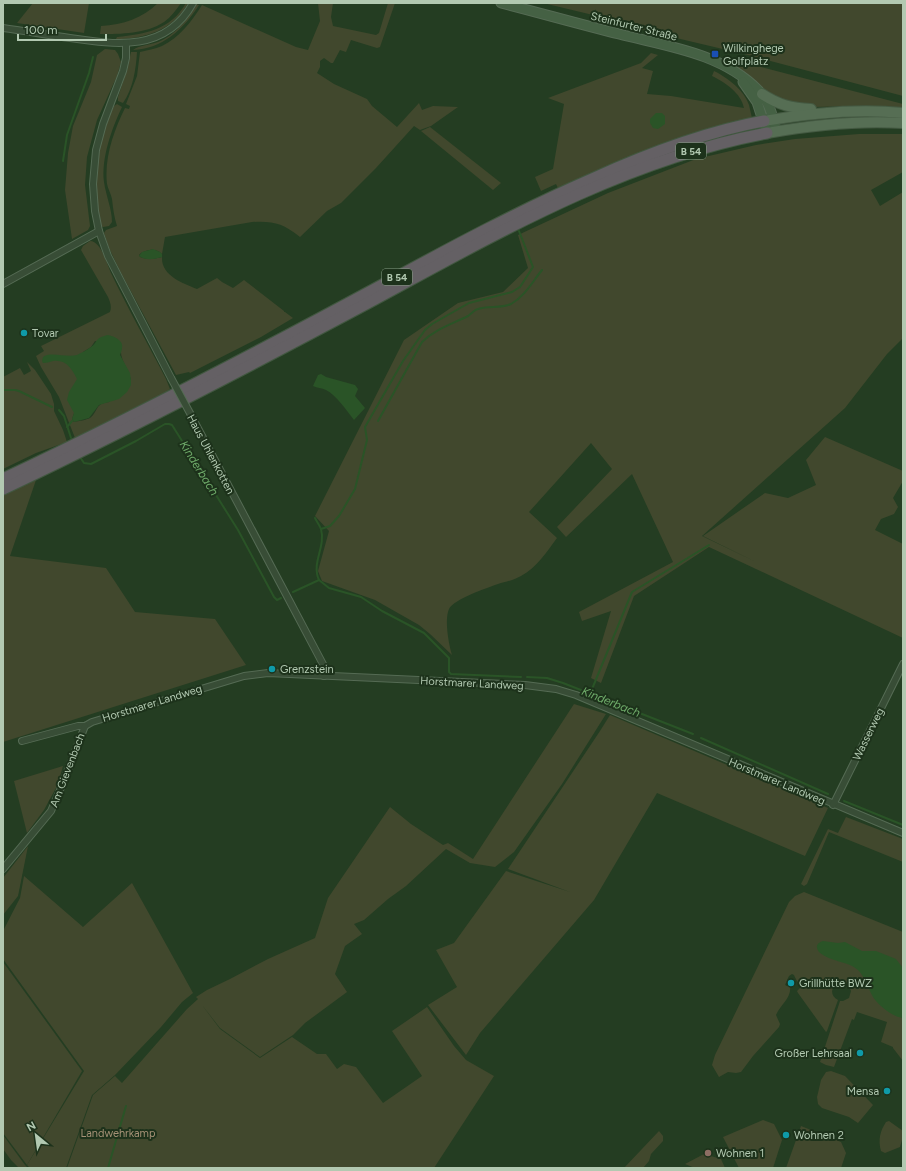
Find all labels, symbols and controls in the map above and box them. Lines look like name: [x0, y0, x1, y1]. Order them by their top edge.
street label: Steinfurter Straße: [589, 9, 678, 44]
scale bar: [18, 16, 106, 42]
text: 100 m: [24, 23, 58, 37]
place label: Wilkinghege Golfplatz: [723, 42, 784, 68]
marker: Wilkinghege Golfplatz: [710, 49, 720, 59]
road number: B 54: [676, 143, 706, 159]
road number: B 54: [382, 269, 412, 285]
place label: Tovar: [32, 327, 59, 340]
marker: Tovar: [19, 328, 29, 338]
street label: Haus Uhlenkotten: [184, 412, 237, 496]
water label: Kinderbach: [177, 438, 221, 498]
place label: Grenzstein: [280, 663, 334, 676]
marker: Grenzstein: [267, 664, 277, 674]
street label: Horstmarer Landweg: [420, 674, 524, 693]
street label: Horstmarer Landweg: [101, 682, 204, 725]
water label: Kinderbach: [580, 684, 643, 720]
street label: Wasserweg: [850, 706, 887, 763]
street label: Am Gievenbach: [47, 731, 88, 809]
street label: Horstmarer Landweg: [727, 755, 827, 808]
place label: Grillhütte BWZ: [799, 977, 872, 990]
marker: Grillhütte BWZ: [786, 978, 796, 988]
place label: Großer Lehrsaal: [775, 1047, 852, 1060]
marker: Großer Lehrsaal: [855, 1048, 865, 1058]
place label: Mensa: [847, 1085, 879, 1098]
marker: Mensa: [882, 1086, 892, 1096]
north arrow: [16, 1115, 56, 1155]
text: N: [25, 1119, 38, 1134]
park label: Landwehrkamp: [81, 1127, 156, 1140]
place label: Wohnen 2: [794, 1129, 844, 1142]
marker: Wohnen 2: [781, 1130, 791, 1140]
place label: Wohnen 1: [716, 1147, 764, 1160]
marker: Wohnen 1: [703, 1148, 713, 1158]

